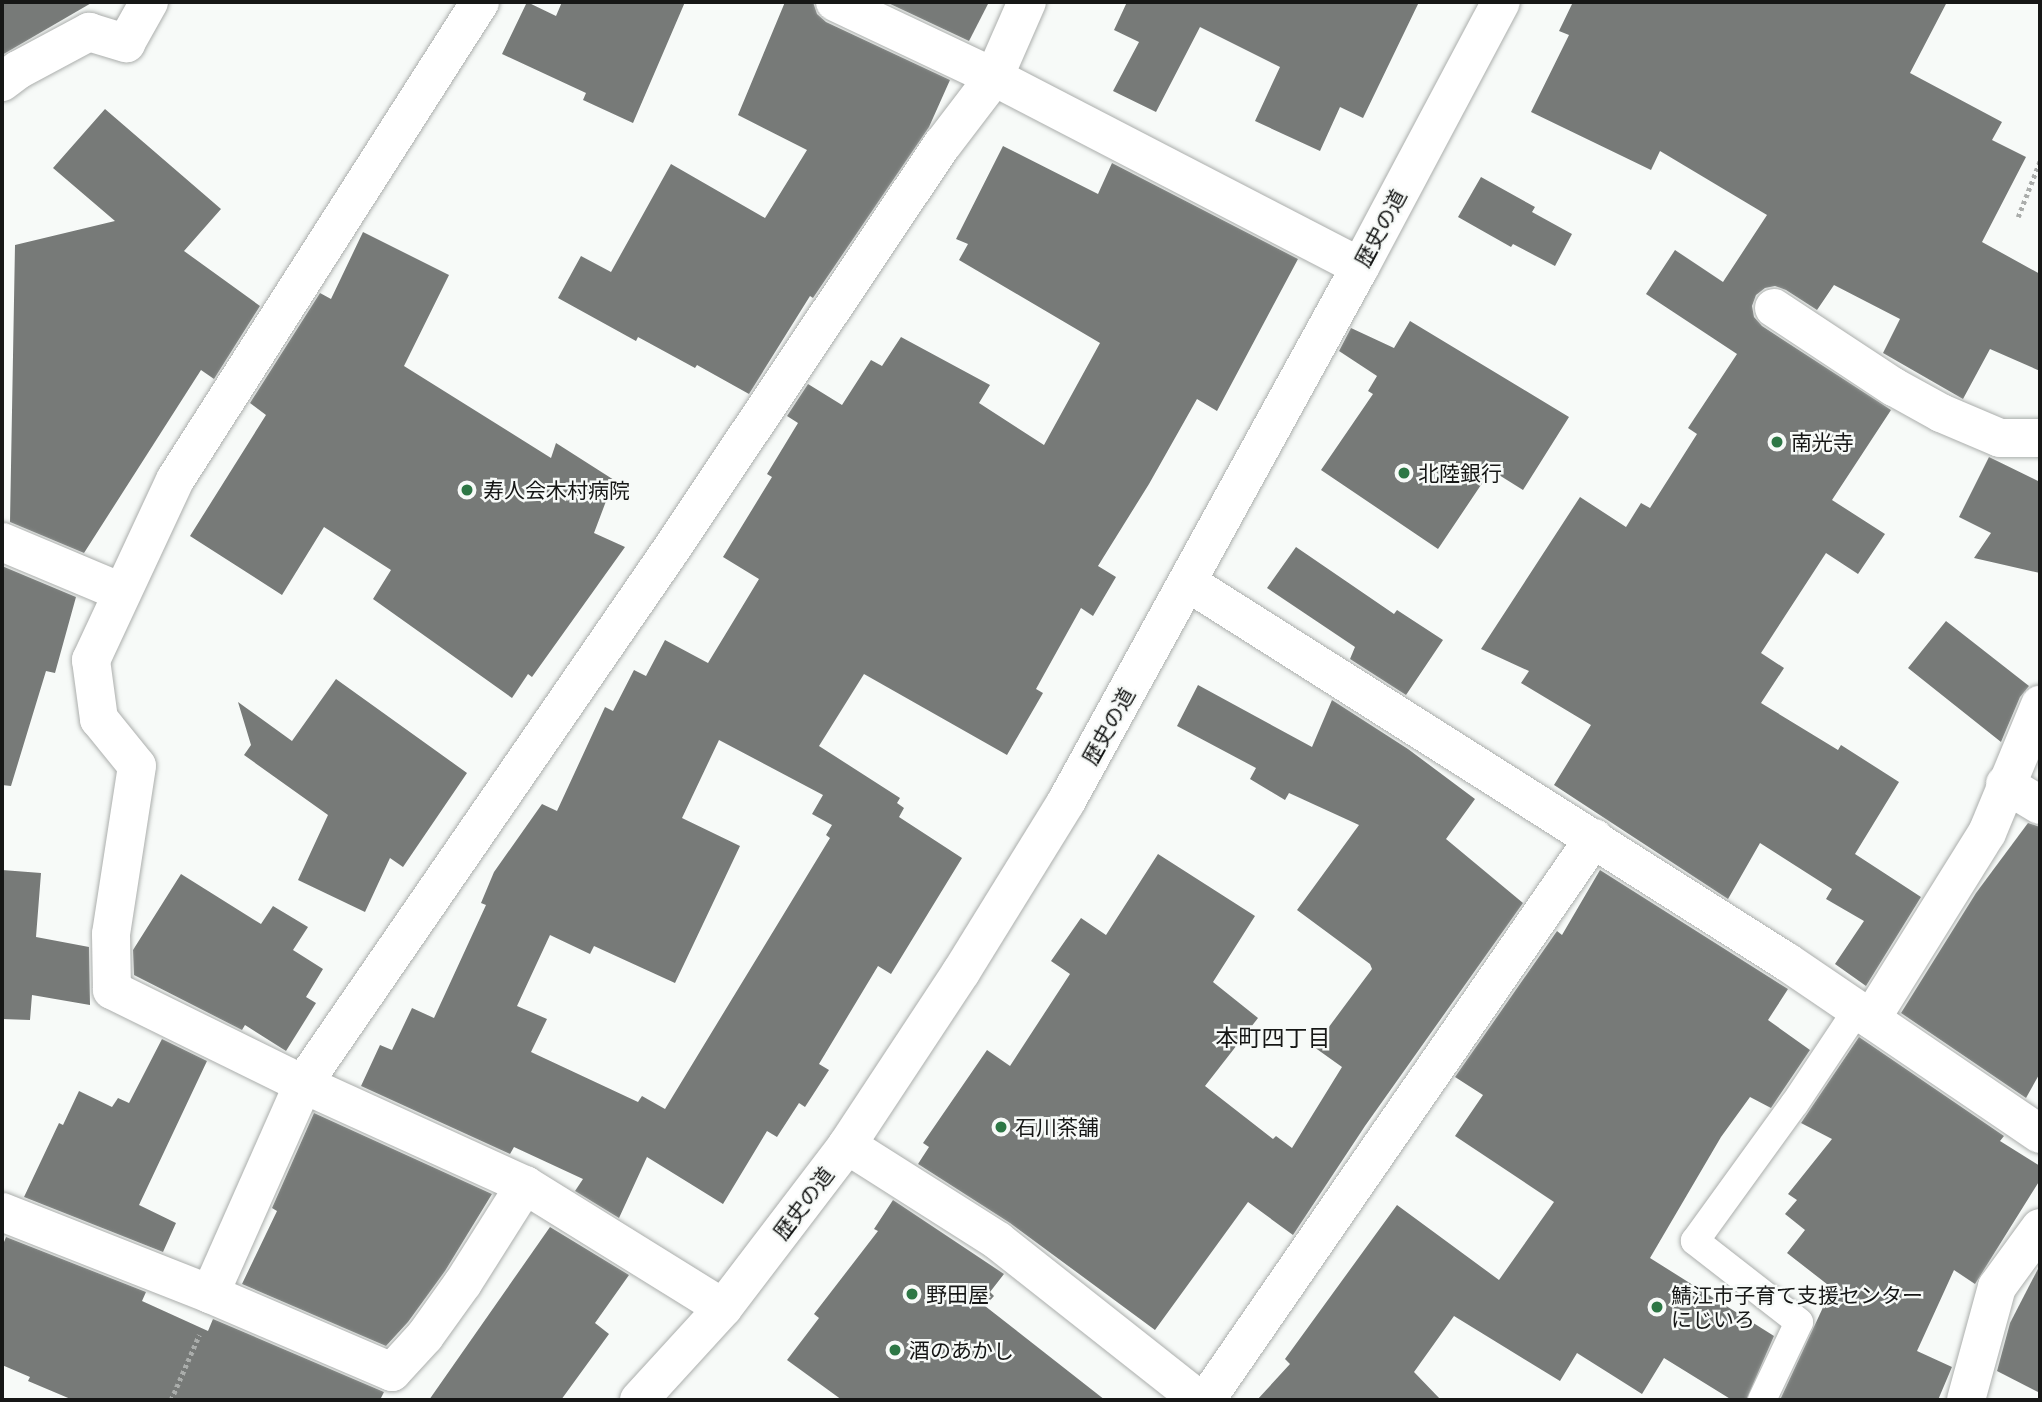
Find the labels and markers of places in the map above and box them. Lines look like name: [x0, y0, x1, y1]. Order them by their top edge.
place label: 南光寺: [1791, 429, 1854, 455]
marker: 南光寺: [1769, 434, 1785, 450]
place label: 北陸銀行: [1418, 460, 1502, 486]
marker: 北陸銀行: [1396, 465, 1412, 481]
place label: 寿人会木村病院: [483, 477, 630, 503]
marker: 寿人会木村病院: [457, 480, 477, 500]
place label: 石川茶舗: [1015, 1114, 1099, 1140]
marker: 石川茶舗: [993, 1119, 1009, 1135]
place label: 野田屋: [926, 1281, 989, 1307]
place label: 鯖江市子育て支援センター にじいろ: [1671, 1282, 1923, 1332]
marker: 野田屋: [904, 1286, 920, 1302]
marker: 鯖江市子育て支援センター にじいろ: [1649, 1299, 1665, 1315]
place label: 酒のあかし: [909, 1337, 1014, 1363]
marker: 酒のあかし: [887, 1342, 903, 1358]

